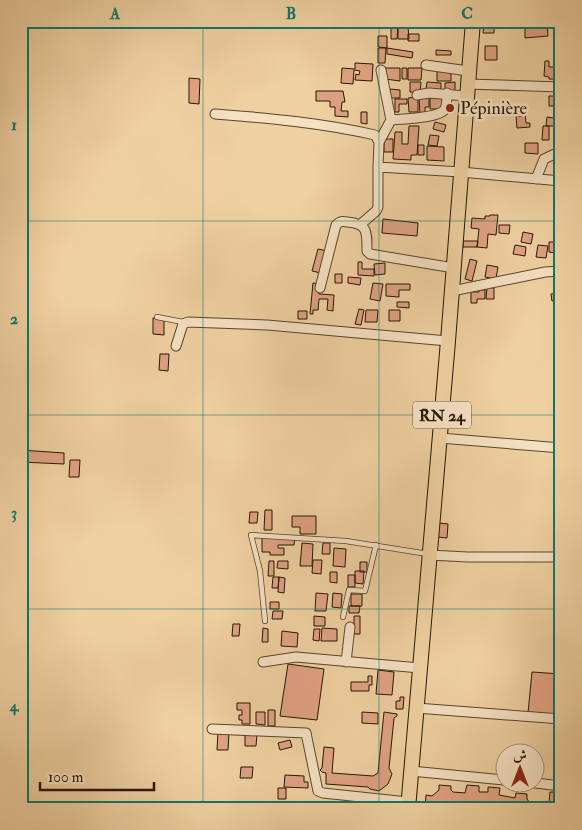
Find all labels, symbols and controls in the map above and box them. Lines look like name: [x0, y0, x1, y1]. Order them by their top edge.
text: A: [109, 4, 121, 24]
text: B: [286, 4, 296, 24]
text: C: [461, 4, 473, 24]
place label: Pépinière: [460, 97, 528, 120]
marker: Pépinière: [444, 102, 456, 114]
text: 1: [11, 115, 17, 135]
text: 2: [10, 309, 18, 329]
road number: RN 24: [413, 402, 471, 428]
text: 3: [11, 503, 17, 523]
text: 4: [9, 696, 20, 716]
north arrow: [494, 742, 544, 792]
text: ش: [513, 747, 527, 764]
scale bar: [40, 760, 154, 792]
text: 100 m: [48, 768, 84, 787]

